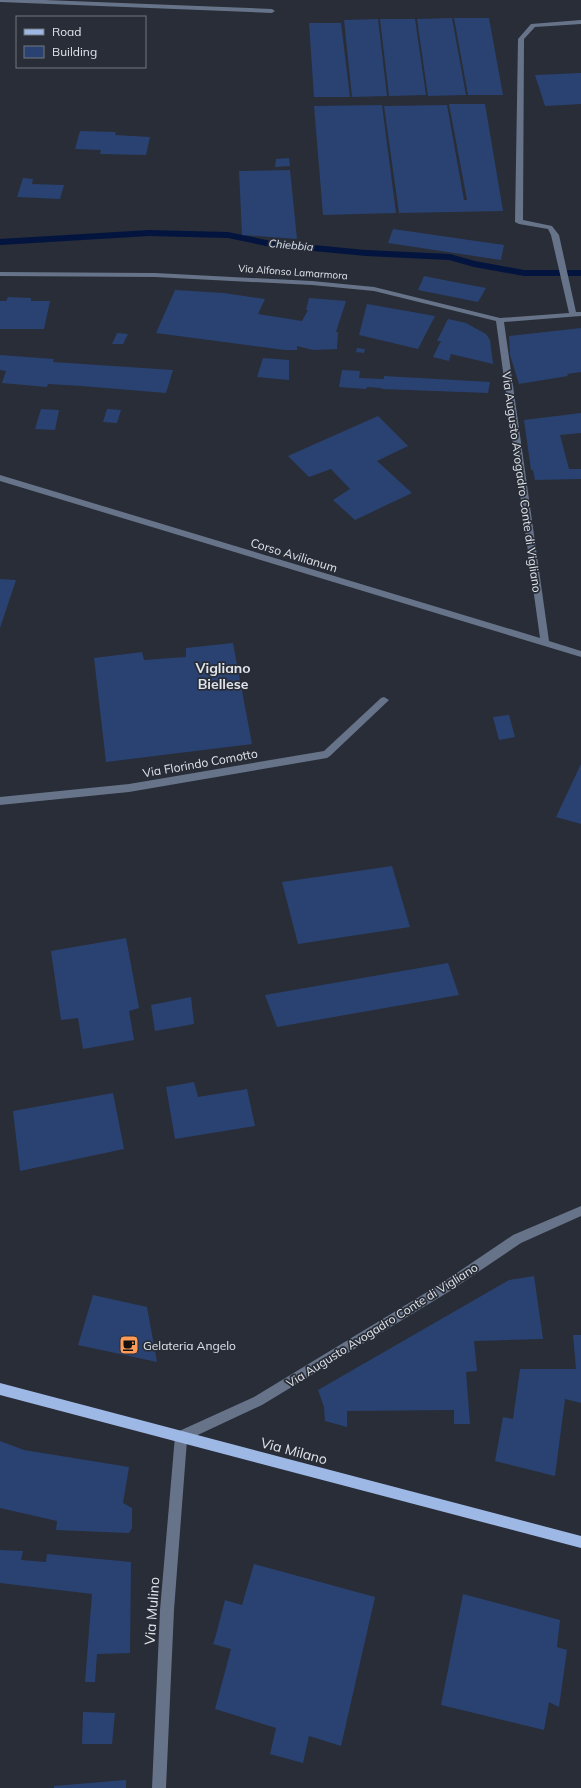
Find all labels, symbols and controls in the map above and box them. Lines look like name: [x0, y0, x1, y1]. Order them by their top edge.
legend: [16, 16, 146, 68]
text: Road: [52, 24, 81, 39]
text: Building: [52, 44, 97, 59]
water label: Chiebbia: [268, 236, 314, 254]
street label: Via Alfonso Lamarmora: [238, 262, 348, 282]
street label: Via Augusto Avogadro Conte di Vigliano: [499, 371, 545, 594]
street label: Corso Avilianum: [249, 535, 339, 575]
district label: Vigliano Biellese: [194, 659, 251, 693]
street label: Via Florindo Comotto: [141, 745, 259, 780]
street label: Via Augusto Avogadro Conte di Vigliano: [283, 1259, 481, 1390]
cafe icon: Gelateria Angelo: [118, 1334, 140, 1356]
place label: Gelateria Angelo: [143, 1338, 236, 1353]
street label: Via Milano: [259, 1433, 329, 1469]
street label: Via Mulino: [141, 1576, 163, 1646]

